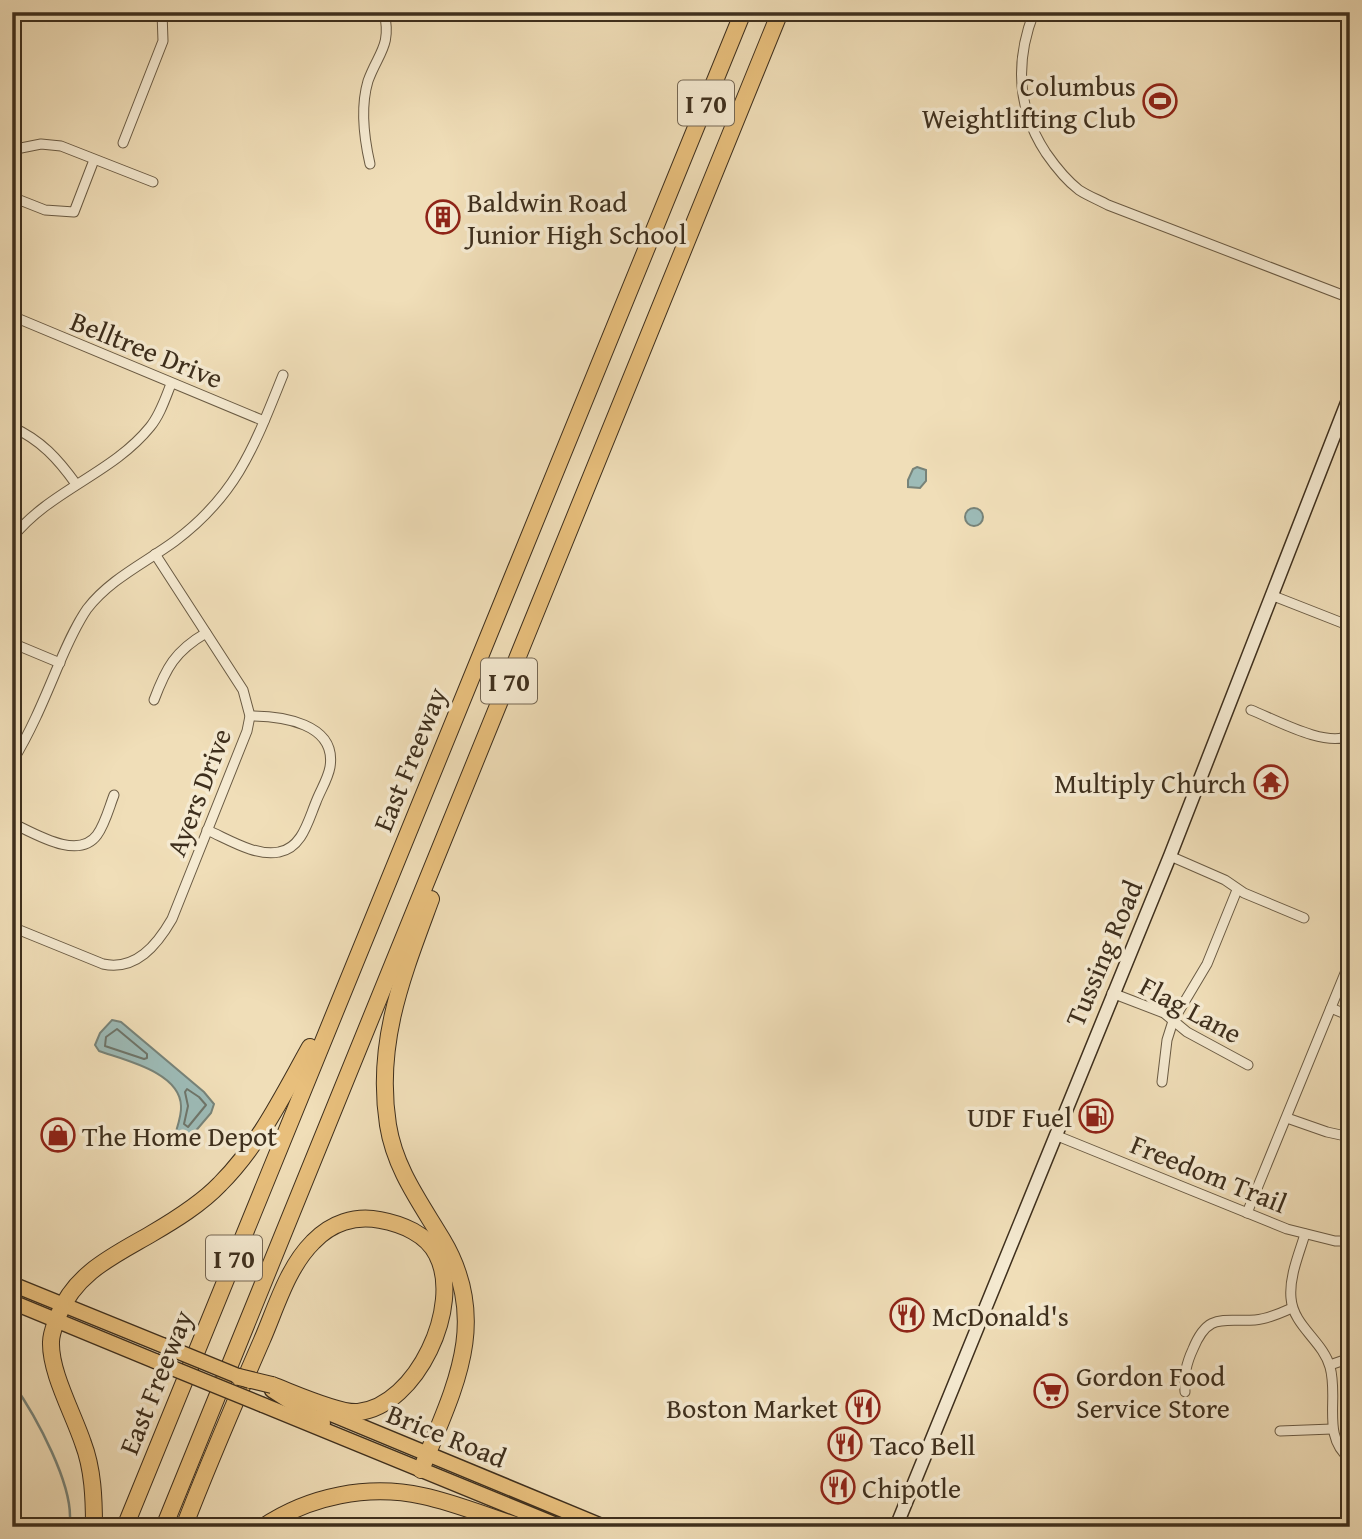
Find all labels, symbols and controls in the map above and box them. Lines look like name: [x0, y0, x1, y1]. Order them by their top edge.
place label: Columbus Weightlifting Club: [922, 65, 1136, 138]
road number: I 70: [678, 80, 734, 125]
sports icon: Columbus Weightlifting Club: [1141, 82, 1179, 120]
place label: Baldwin Road Junior High School: [464, 181, 687, 254]
building icon: Baldwin Road Junior High School: [424, 198, 462, 236]
street label: Belltree Drive: [65, 300, 229, 398]
road number: I 70: [481, 659, 537, 704]
street label: East Freeway: [361, 681, 457, 837]
street label: Ayers Drive: [155, 722, 241, 862]
place label: Multiply Church: [1054, 762, 1246, 803]
temple icon: Multiply Church: [1252, 763, 1290, 801]
street label: Tussing Road: [1054, 873, 1152, 1033]
street label: Flag Lane: [1133, 965, 1249, 1053]
place label: UDF Fuel: [967, 1096, 1072, 1137]
fuel station icon: UDF Fuel: [1077, 1097, 1115, 1135]
place label: The Home Depot: [82, 1115, 277, 1156]
shop icon: The Home Depot: [39, 1116, 77, 1154]
street label: Freedom Trail: [1125, 1123, 1293, 1223]
road number: I 70: [206, 1236, 262, 1280]
place label: McDonald's: [932, 1295, 1069, 1336]
restaurant icon: McDonald's: [888, 1296, 926, 1334]
street label: East Freeway: [107, 1304, 203, 1460]
place label: Gordon Food Service Store: [1076, 1355, 1230, 1428]
supermarket icon: Gordon Food Service Store: [1032, 1372, 1070, 1410]
place label: Boston Market: [666, 1387, 838, 1428]
restaurant icon: Boston Market: [844, 1388, 882, 1426]
street label: Brice Road: [381, 1392, 513, 1478]
place label: Taco Bell: [870, 1424, 976, 1465]
restaurant icon: Taco Bell: [826, 1425, 864, 1463]
place label: Chipotle: [862, 1467, 961, 1508]
restaurant icon: Chipotle: [819, 1468, 857, 1506]

